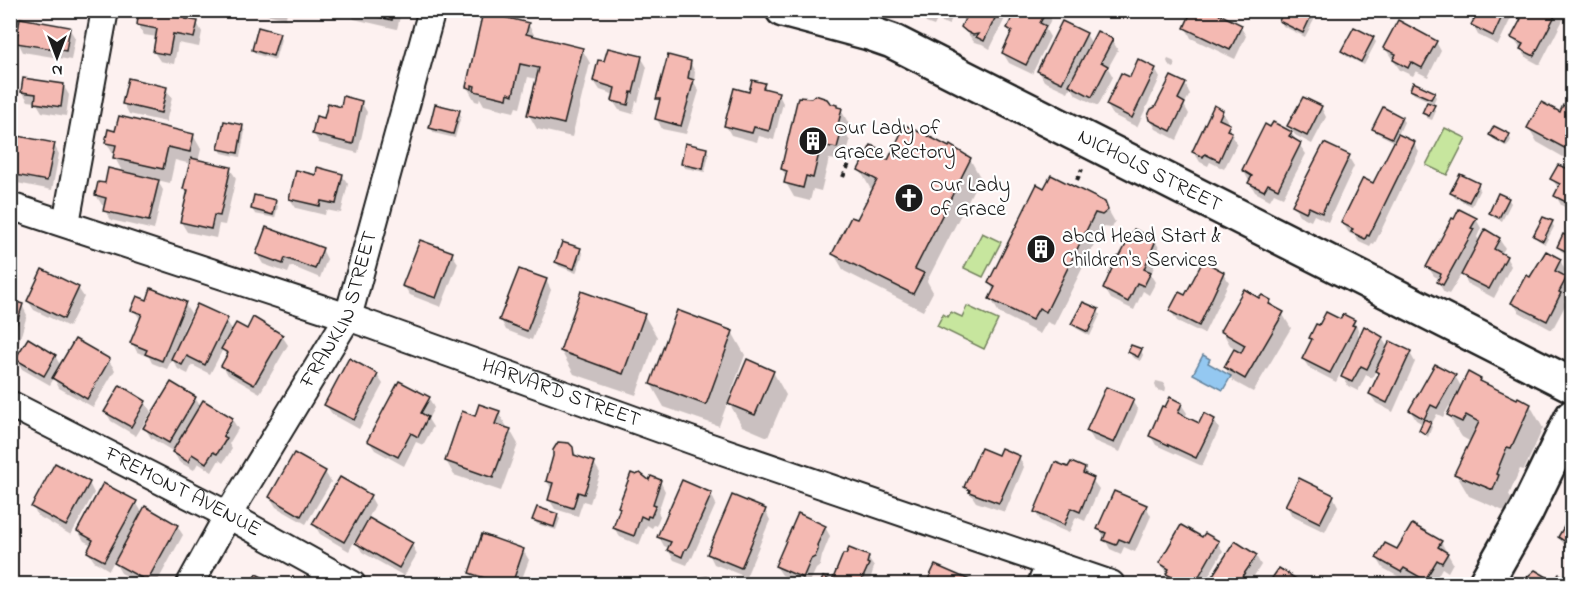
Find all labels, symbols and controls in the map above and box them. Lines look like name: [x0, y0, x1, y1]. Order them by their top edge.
north arrow: [27, 27, 87, 87]
text: N: [51, 58, 62, 82]
place label: Our Lady of Grace Rectory: [834, 114, 956, 170]
street label: NICHOLS STREET: [1072, 122, 1227, 220]
building icon: Our Lady of Grace Rectory: [797, 125, 829, 157]
place label: Our Lady of Grace: [930, 171, 1010, 225]
church icon: Our Lady of Grace: [893, 182, 925, 214]
place label: abcd Head Start & Children's Services: [1062, 222, 1221, 276]
street label: FRANKLIN STREET: [293, 228, 386, 395]
building icon: abcd Head Start & Children's Services: [1025, 233, 1057, 265]
street label: HARVARD STREET: [477, 351, 644, 436]
street label: FREMONT AVENUE: [99, 439, 266, 545]

